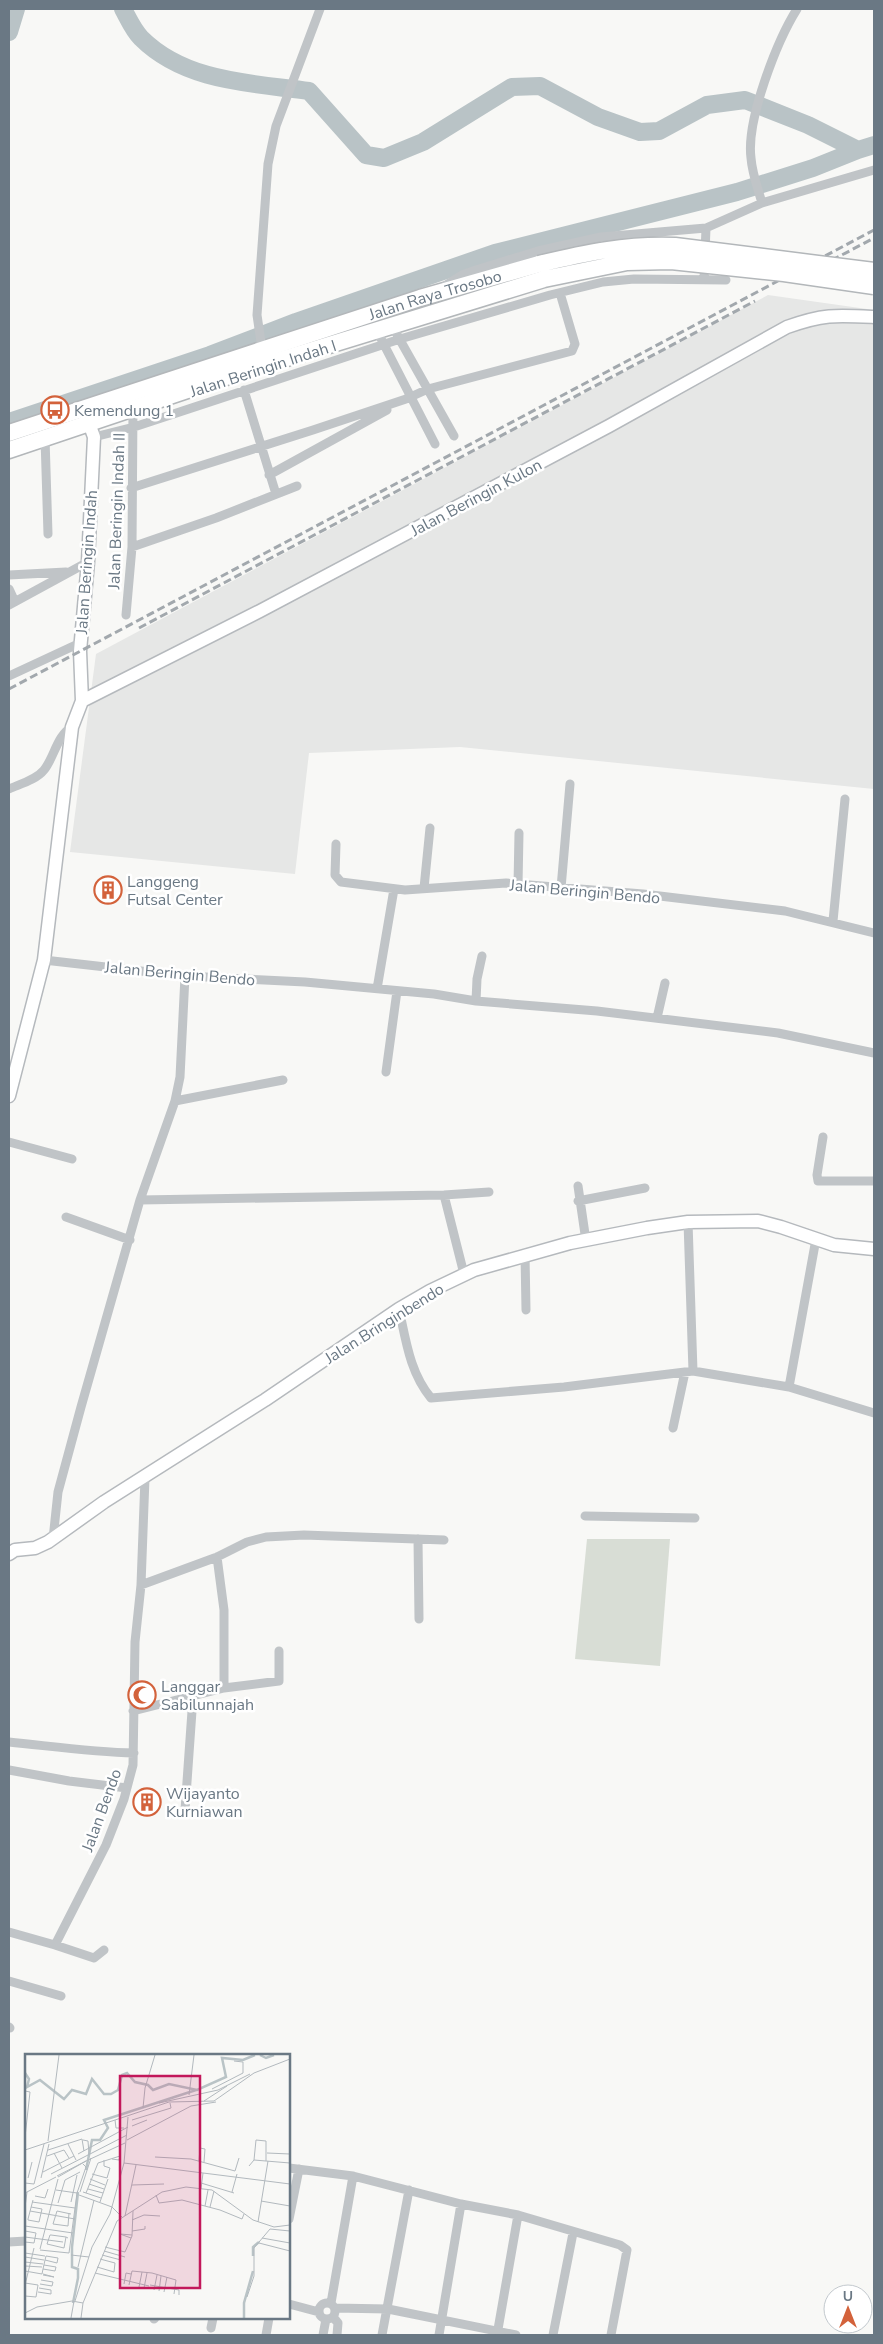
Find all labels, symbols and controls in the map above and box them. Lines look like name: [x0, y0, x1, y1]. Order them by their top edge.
street label: Jalan Raya Trosobo: [365, 265, 504, 326]
street label: Jalan Beringin Indah I: [186, 335, 339, 403]
bus stop icon: Kemendung 1: [40, 395, 70, 425]
place label: Kemendung 1: [74, 400, 174, 422]
street label: Jalan Beringin Indah II: [103, 432, 131, 591]
street label: Jalan Beringin Kulon: [406, 454, 546, 542]
street label: Jalan Beringin Indah: [71, 489, 103, 636]
place label: Langgeng Futsal Center: [127, 871, 223, 911]
street label: Jalan Beringin Bendo: [508, 874, 661, 910]
building icon: Langgeng Futsal Center: [93, 875, 123, 905]
street label: Jalan Beringin Bendo: [103, 956, 256, 992]
street label: Jalan Bringinbendo: [320, 1278, 448, 1370]
place label: Langgar Sabilunnajah: [161, 1676, 254, 1716]
mosque icon: Langgar Sabilunnajah: [127, 1680, 157, 1710]
street label: Jalan Bendo: [76, 1766, 127, 1856]
place label: Wijayanto Kurniawan: [166, 1783, 243, 1823]
building icon: Wijayanto Kurniawan: [132, 1787, 162, 1817]
inset map: [25, 2054, 290, 2319]
north arrow: [823, 2284, 873, 2334]
text: U: [843, 2287, 853, 2306]

